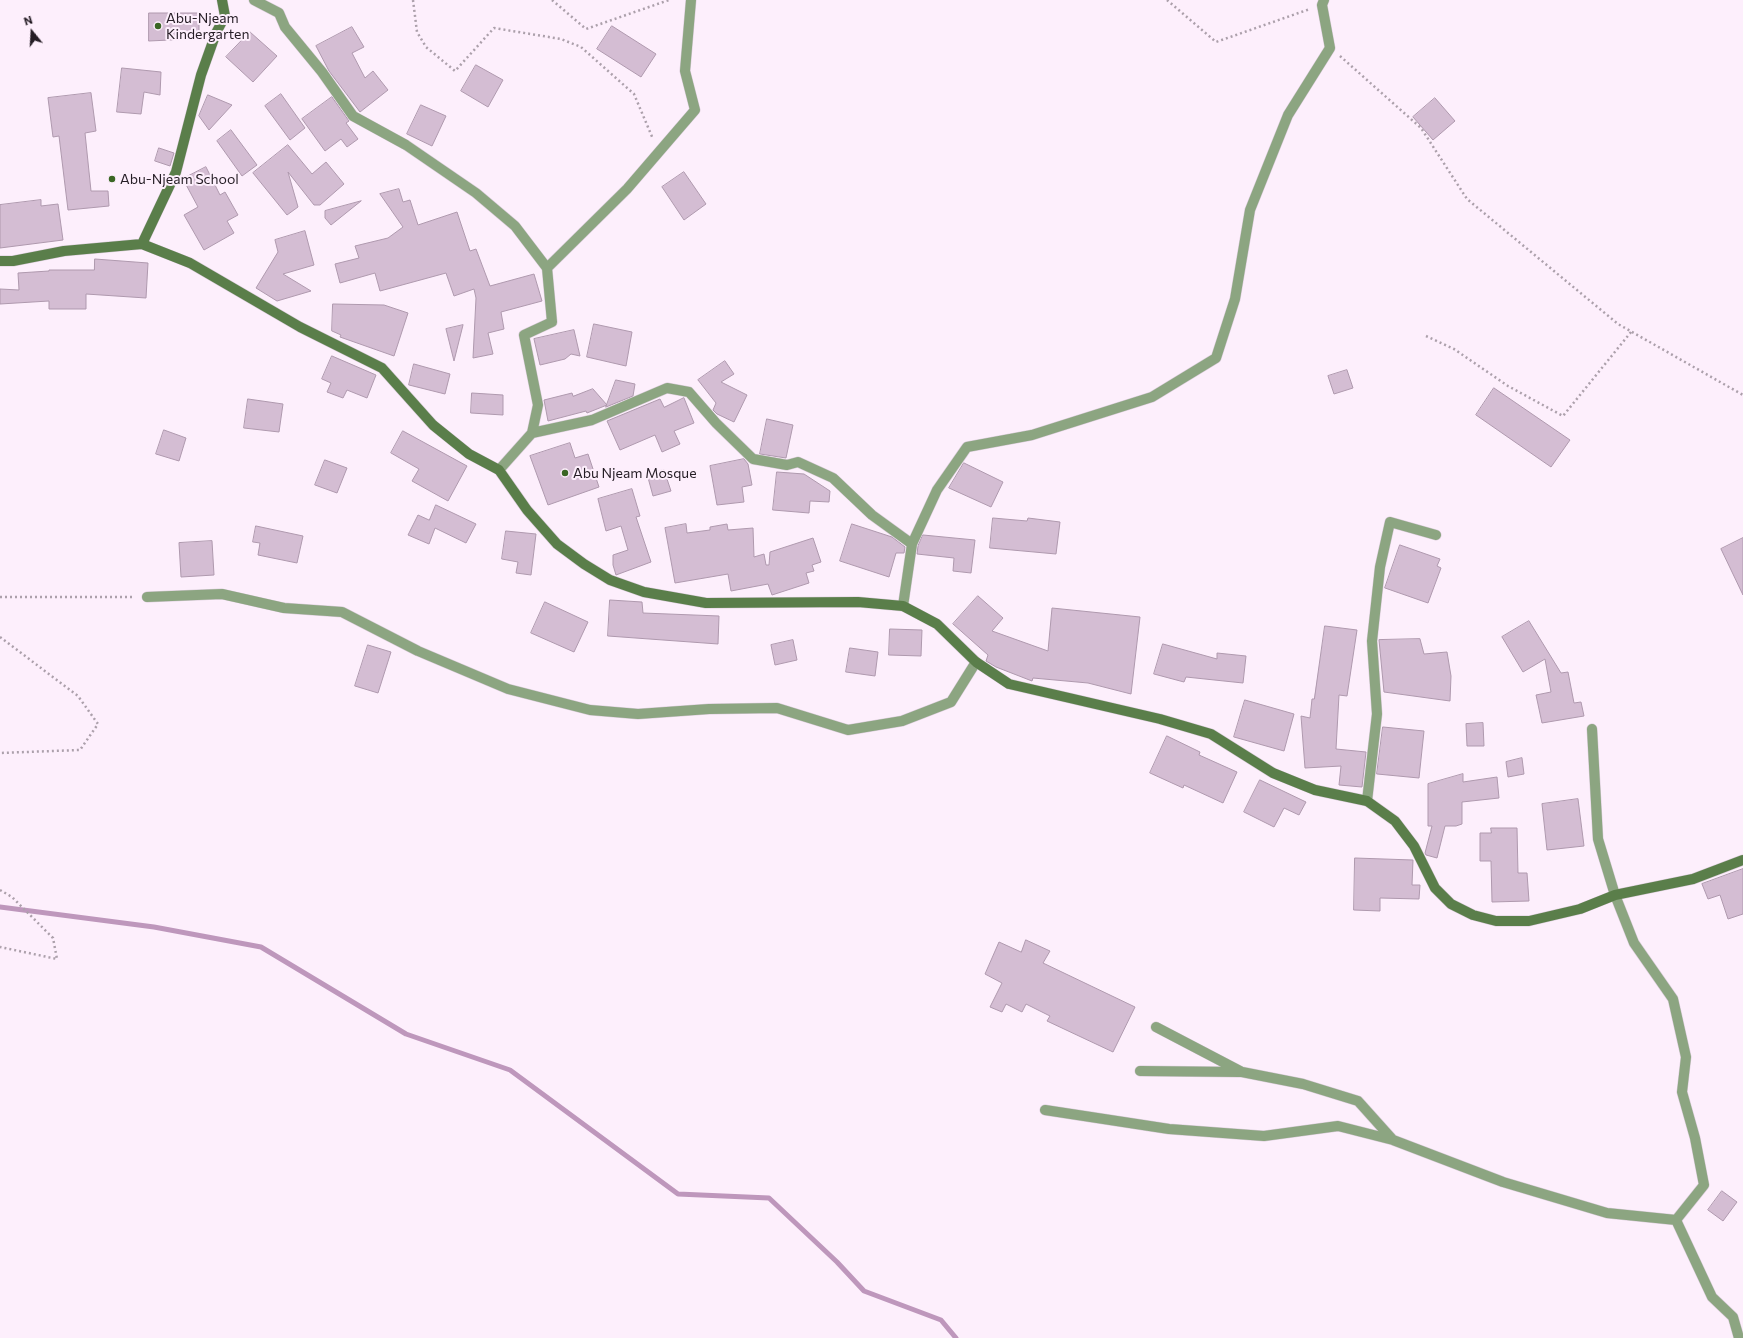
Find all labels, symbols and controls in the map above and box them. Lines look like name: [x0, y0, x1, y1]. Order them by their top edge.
place label: Abu-Njeam Kindergarten: [166, 10, 250, 42]
north arrow: [12, 12, 52, 52]
text: N: [22, 13, 34, 28]
marker: Abu-Njeam Kindergarten: [153, 21, 163, 31]
place label: Abu-Njeam School: [120, 171, 239, 187]
marker: Abu-Njeam School: [107, 174, 117, 184]
place label: Abu Njeam Mosque: [573, 465, 697, 481]
marker: Abu Njeam Mosque: [560, 468, 570, 478]

